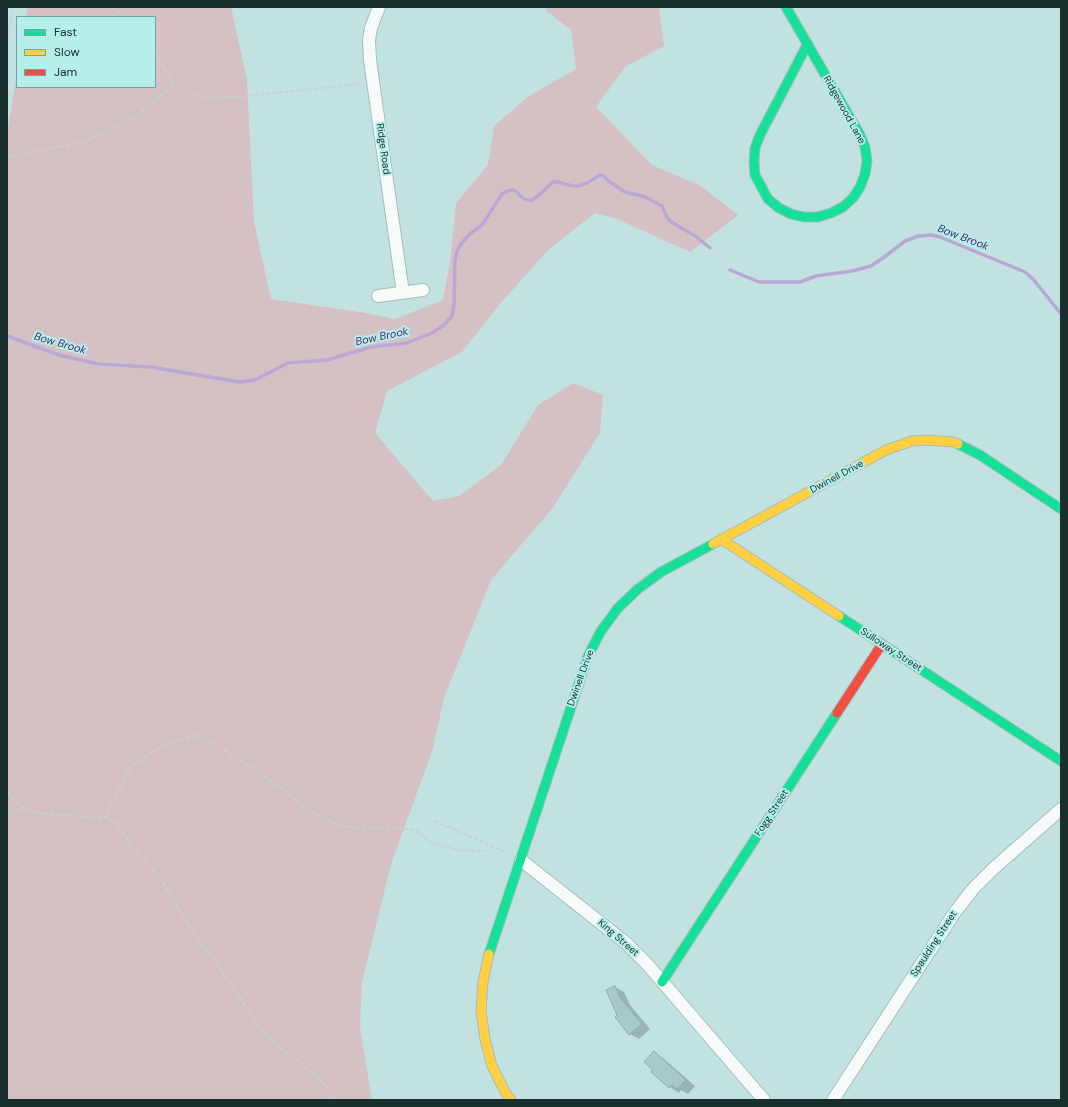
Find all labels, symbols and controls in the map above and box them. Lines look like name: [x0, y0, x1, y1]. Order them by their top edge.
legend: [16, 16, 156, 88]
text: Fast: [54, 24, 77, 40]
text: Slow: [54, 44, 80, 60]
text: Jam: [54, 64, 77, 80]
street label: Ridgewood Lane: [820, 74, 868, 146]
street label: Ridge Road: [373, 123, 393, 175]
water label: Bow Brook: [936, 222, 990, 254]
water label: Bow Brook: [354, 325, 410, 349]
water label: Bow Brook: [32, 330, 88, 358]
street label: Dwinell Drive: [808, 458, 866, 496]
street label: Sulloway Street: [858, 626, 924, 674]
street label: Dwinell Drive: [565, 648, 597, 708]
street label: Fogg Street: [753, 787, 791, 839]
street label: Spaulding Street: [908, 909, 960, 979]
street label: King Street: [595, 917, 641, 959]

